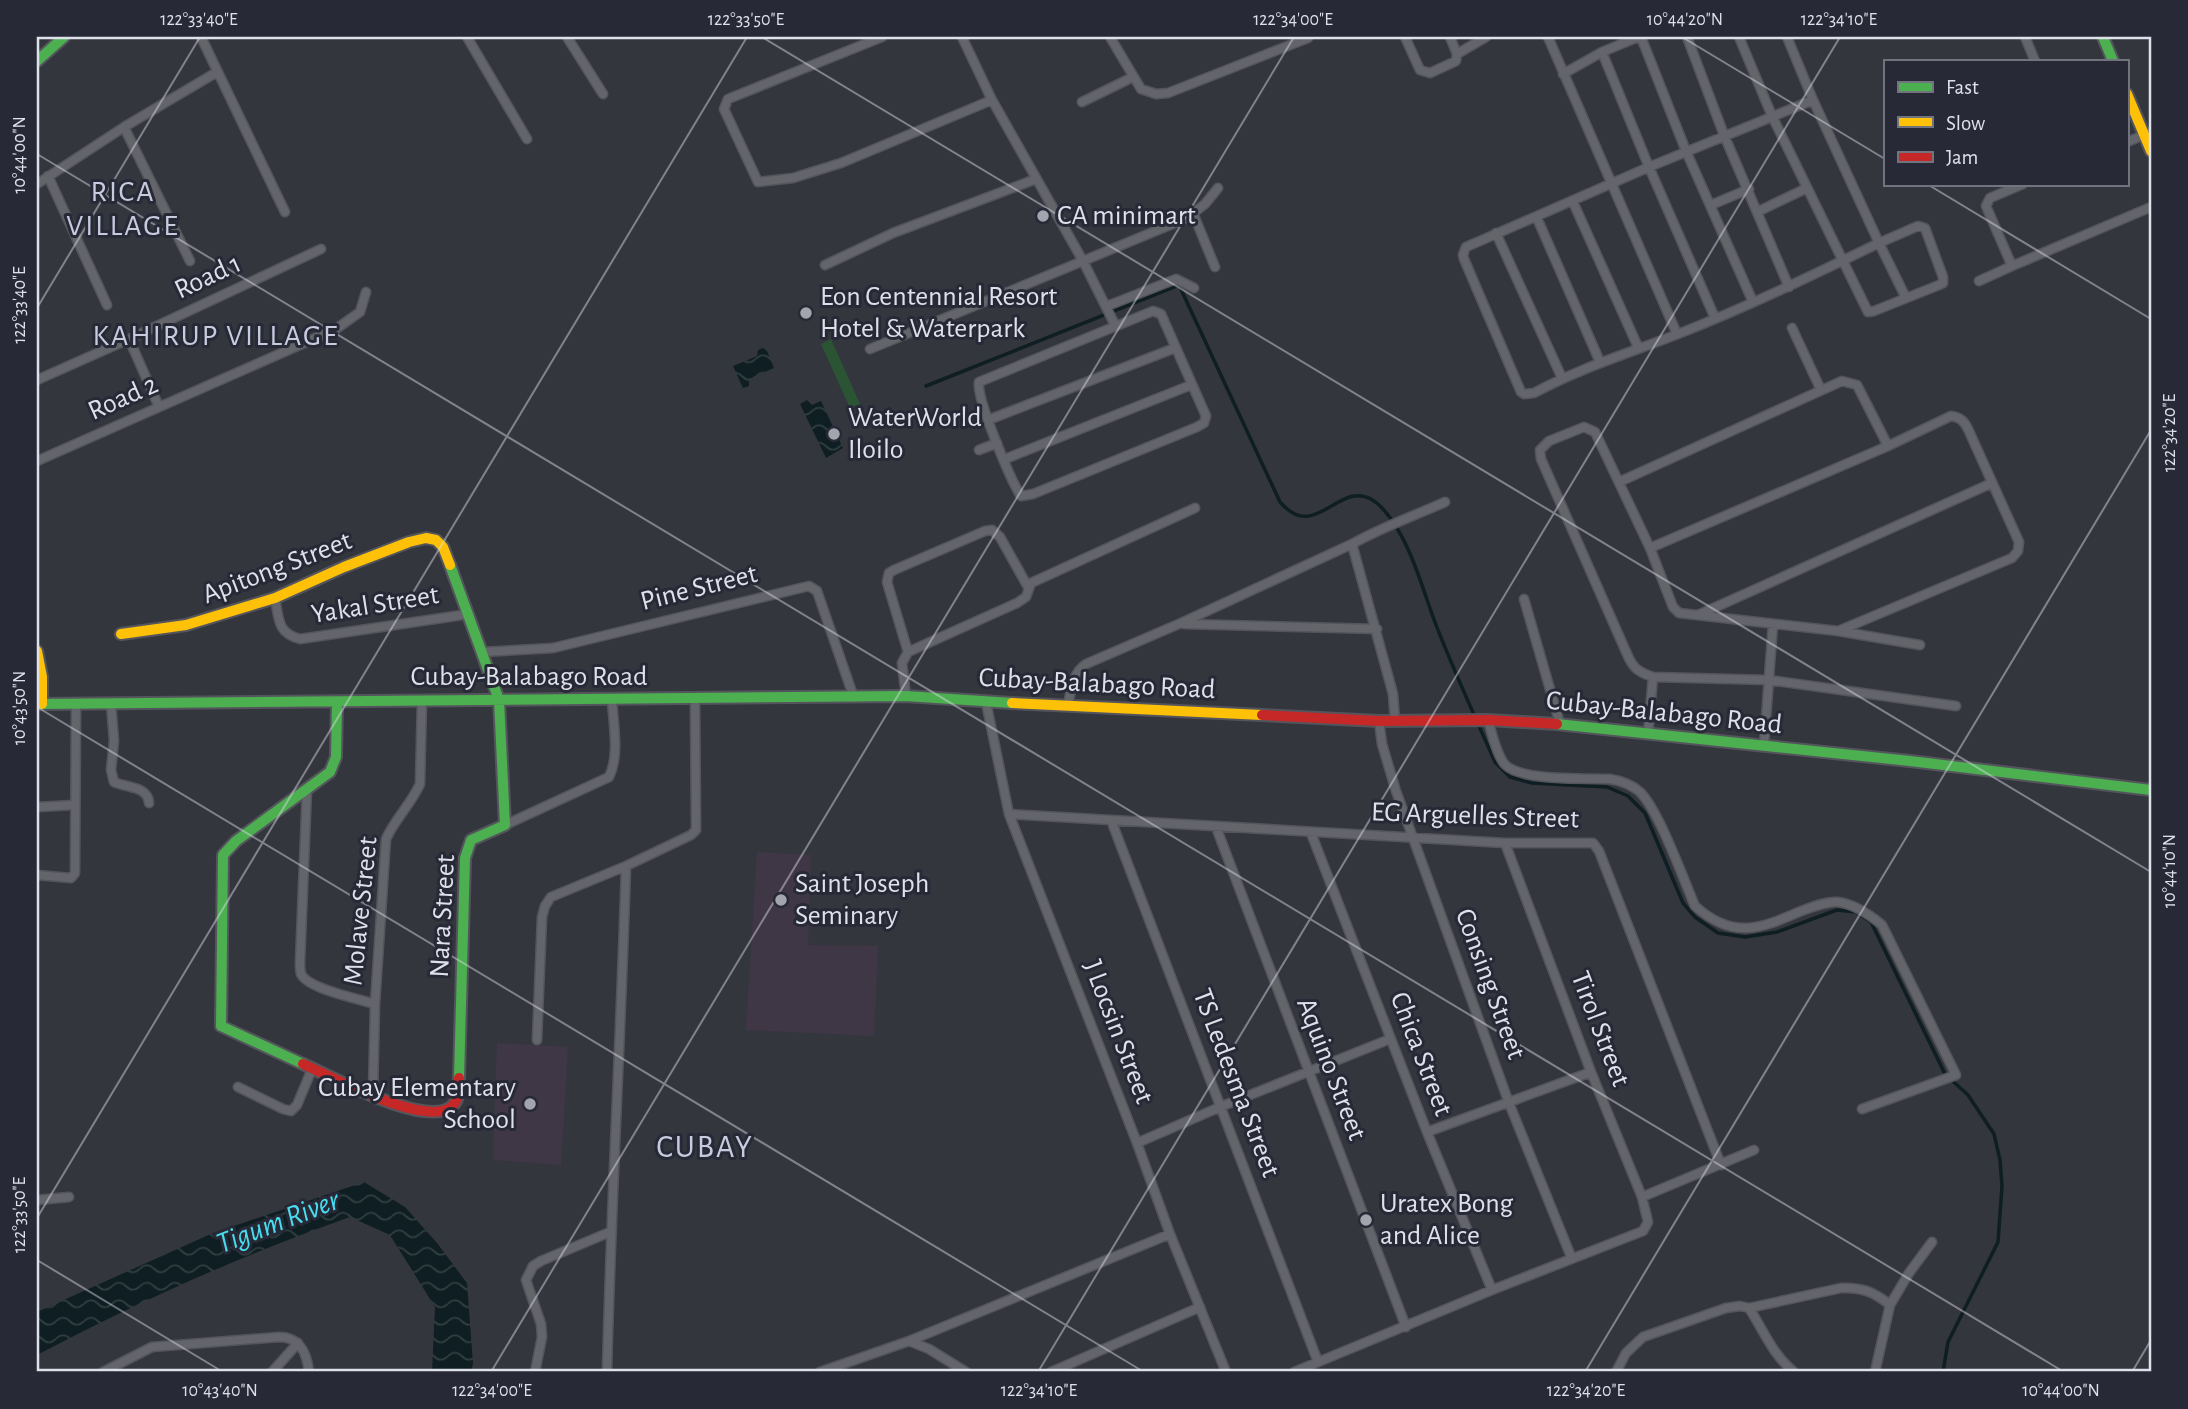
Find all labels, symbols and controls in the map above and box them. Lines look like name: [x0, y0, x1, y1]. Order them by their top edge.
text: 122°33'40"E: [160, 11, 238, 29]
text: 122°33'50"E: [708, 11, 785, 29]
text: 122°34'00"E: [1253, 11, 1333, 29]
text: 10°44'20"N: [1647, 11, 1723, 29]
text: 122°34'10"E: [1801, 11, 1877, 29]
legend: [1884, 60, 2128, 186]
text: Fast: [1946, 77, 1979, 98]
text: Slow: [1946, 113, 1985, 134]
text: 10°44'00"N: [11, 116, 29, 194]
text: Jam: [1946, 147, 1978, 168]
district label: RICA VILLAGE: [66, 177, 180, 241]
place label: CA minimart: [1057, 202, 1196, 230]
marker: CA minimart: [1035, 208, 1051, 224]
street label: Road 1: [170, 250, 246, 304]
text: 122°33'40"E: [11, 266, 29, 344]
place label: Eon Centennial Resort Hotel & Waterpark: [820, 283, 1057, 343]
marker: Eon Centennial Resort Hotel & Waterpark: [798, 305, 814, 321]
district label: KAHIRUP VILLAGE: [93, 321, 339, 351]
street label: Road 2: [84, 370, 162, 426]
text: 122°34'20"E: [2161, 394, 2179, 472]
place label: WaterWorld Iloilo: [848, 404, 982, 464]
marker: WaterWorld Iloilo: [826, 426, 842, 442]
street label: Apitong Street: [199, 527, 355, 609]
street label: Pine Street: [638, 560, 760, 616]
street label: Yakal Street: [309, 581, 441, 629]
street label: Cubay-Balabago Road: [410, 663, 648, 691]
street label: Cubay-Balabago Road: [978, 664, 1216, 704]
text: 10°43'50"N: [11, 671, 29, 745]
street label: Cubay-Balabago Road: [1545, 687, 1783, 739]
street label: EG Arguelles Street: [1371, 798, 1579, 834]
text: 10°44'10"N: [2161, 834, 2179, 908]
street label: Molave Street: [339, 835, 383, 987]
street label: Nara Street: [426, 854, 460, 978]
place label: Saint Joseph Seminary: [795, 870, 929, 930]
marker: Saint Joseph Seminary: [773, 892, 789, 908]
street label: Consing Street: [1450, 905, 1530, 1063]
street label: J Locsin Street: [1078, 956, 1158, 1108]
street label: Tirol Street: [1565, 968, 1635, 1090]
street label: TS Ledesma Street: [1187, 985, 1285, 1181]
street label: Chica Street: [1385, 988, 1457, 1120]
street label: Aquino Street: [1291, 994, 1371, 1144]
place label: Cubay Elementary School: [318, 1074, 516, 1134]
marker: Cubay Elementary School: [522, 1096, 538, 1112]
district label: CUBAY: [656, 1131, 754, 1163]
text: 122°33'50"E: [11, 1176, 29, 1253]
water label: Tigum River: [212, 1184, 345, 1259]
place label: Uratex Bong and Alice: [1380, 1190, 1514, 1250]
marker: Uratex Bong and Alice: [1358, 1212, 1374, 1228]
text: 10°43'40"N: [182, 1382, 258, 1400]
text: 122°34'00"E: [452, 1382, 532, 1400]
text: 122°34'10"E: [1001, 1382, 1077, 1400]
text: 122°34'20"E: [1547, 1382, 1625, 1400]
text: 10°44'00"N: [2022, 1382, 2100, 1400]

